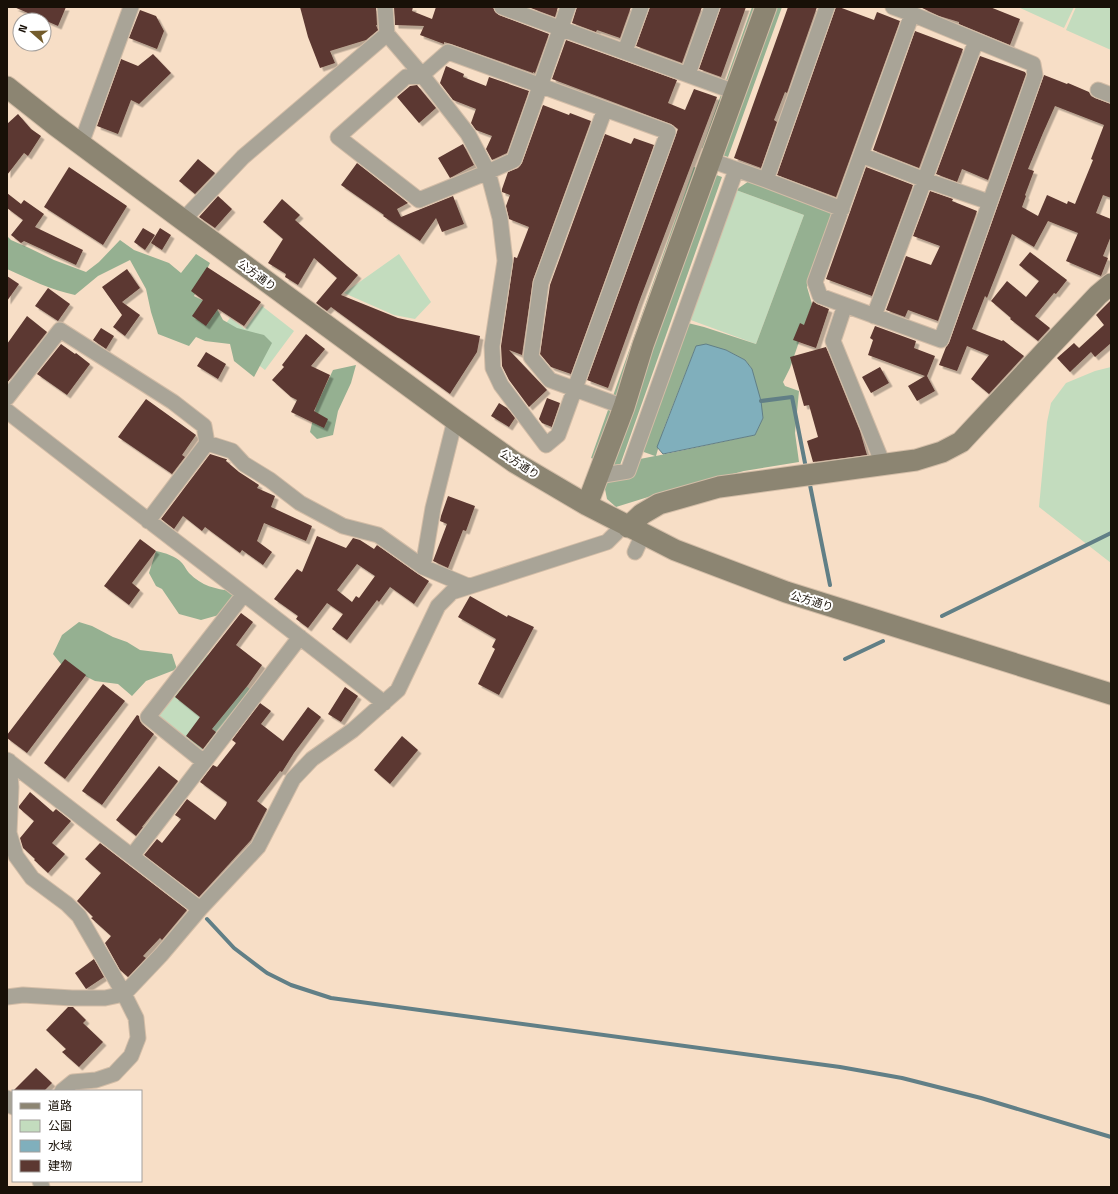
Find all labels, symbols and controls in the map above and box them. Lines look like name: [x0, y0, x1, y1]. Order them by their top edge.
north arrow: [12, 12, 52, 52]
text: N: [14, 22, 31, 35]
street label: 公方通り: [234, 256, 280, 294]
street label: 公方通り: [497, 445, 543, 483]
street label: 公方通り: [789, 587, 835, 615]
legend: [12, 1090, 142, 1182]
text: 道路: [48, 1096, 72, 1115]
text: 公園: [48, 1116, 72, 1135]
text: 水域: [48, 1136, 72, 1155]
text: 建物: [48, 1156, 72, 1175]

